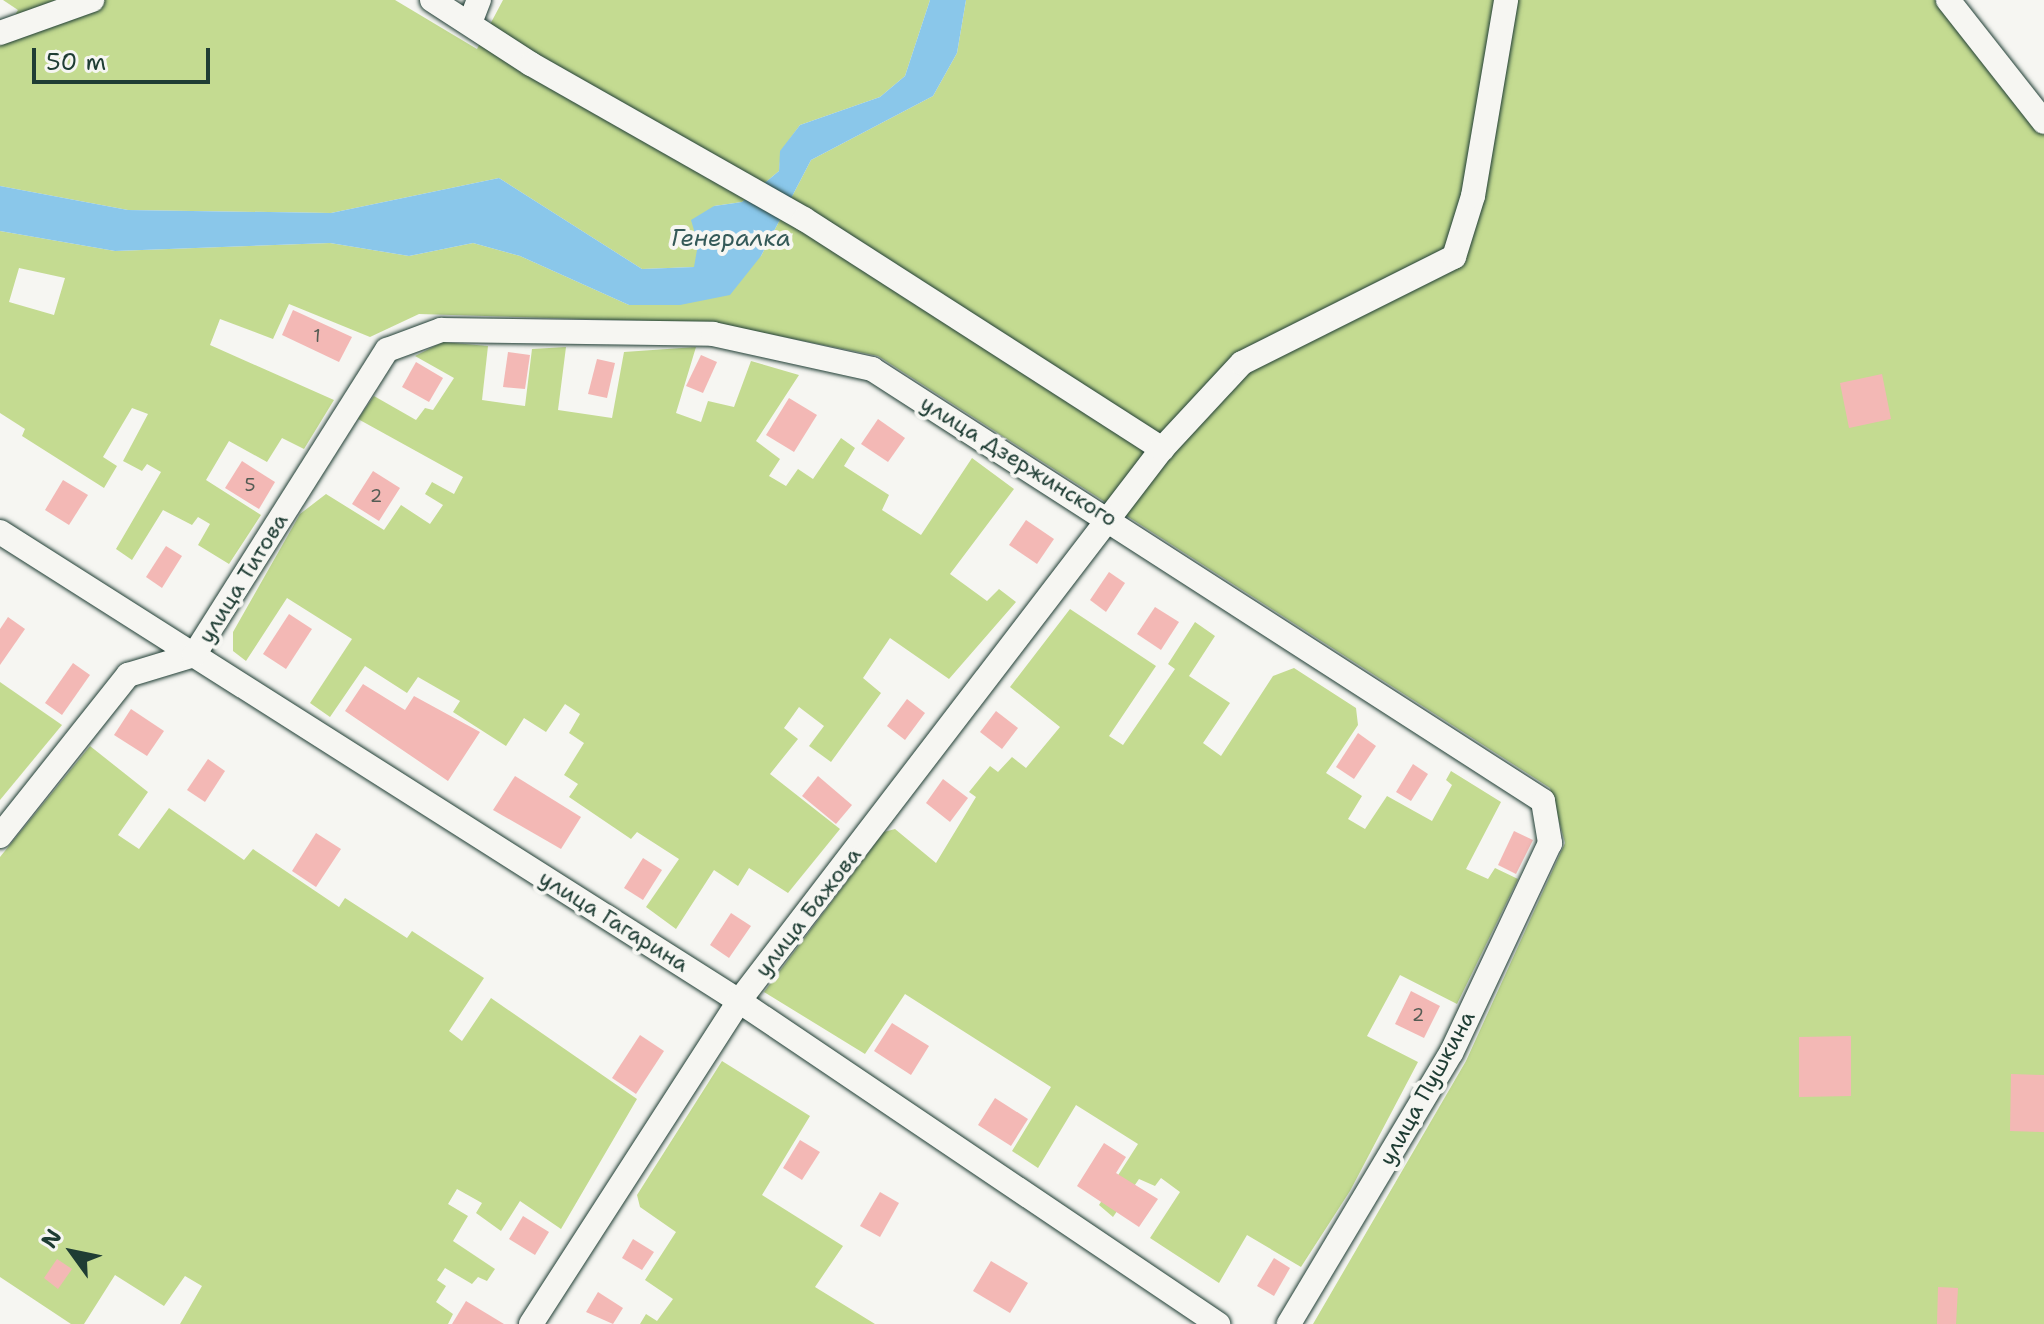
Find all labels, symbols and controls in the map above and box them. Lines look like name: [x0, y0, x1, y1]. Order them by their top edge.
scale bar: [36, 32, 214, 82]
text: 50 m: [46, 46, 106, 78]
water label: Генералка: [671, 225, 791, 253]
house number: 1: [313, 325, 321, 347]
street label: улица Дзержинского: [916, 390, 1122, 532]
house number: 5: [244, 474, 256, 496]
house number: 2: [370, 485, 382, 507]
street label: улица Титова: [193, 508, 293, 648]
street label: улица Бажова: [749, 842, 867, 982]
street label: улица Гагарина: [534, 864, 694, 978]
house number: 2: [1412, 1004, 1424, 1026]
street label: улица Пушкина: [1374, 1006, 1480, 1170]
north arrow: [32, 1212, 112, 1292]
text: N: [35, 1223, 68, 1254]

